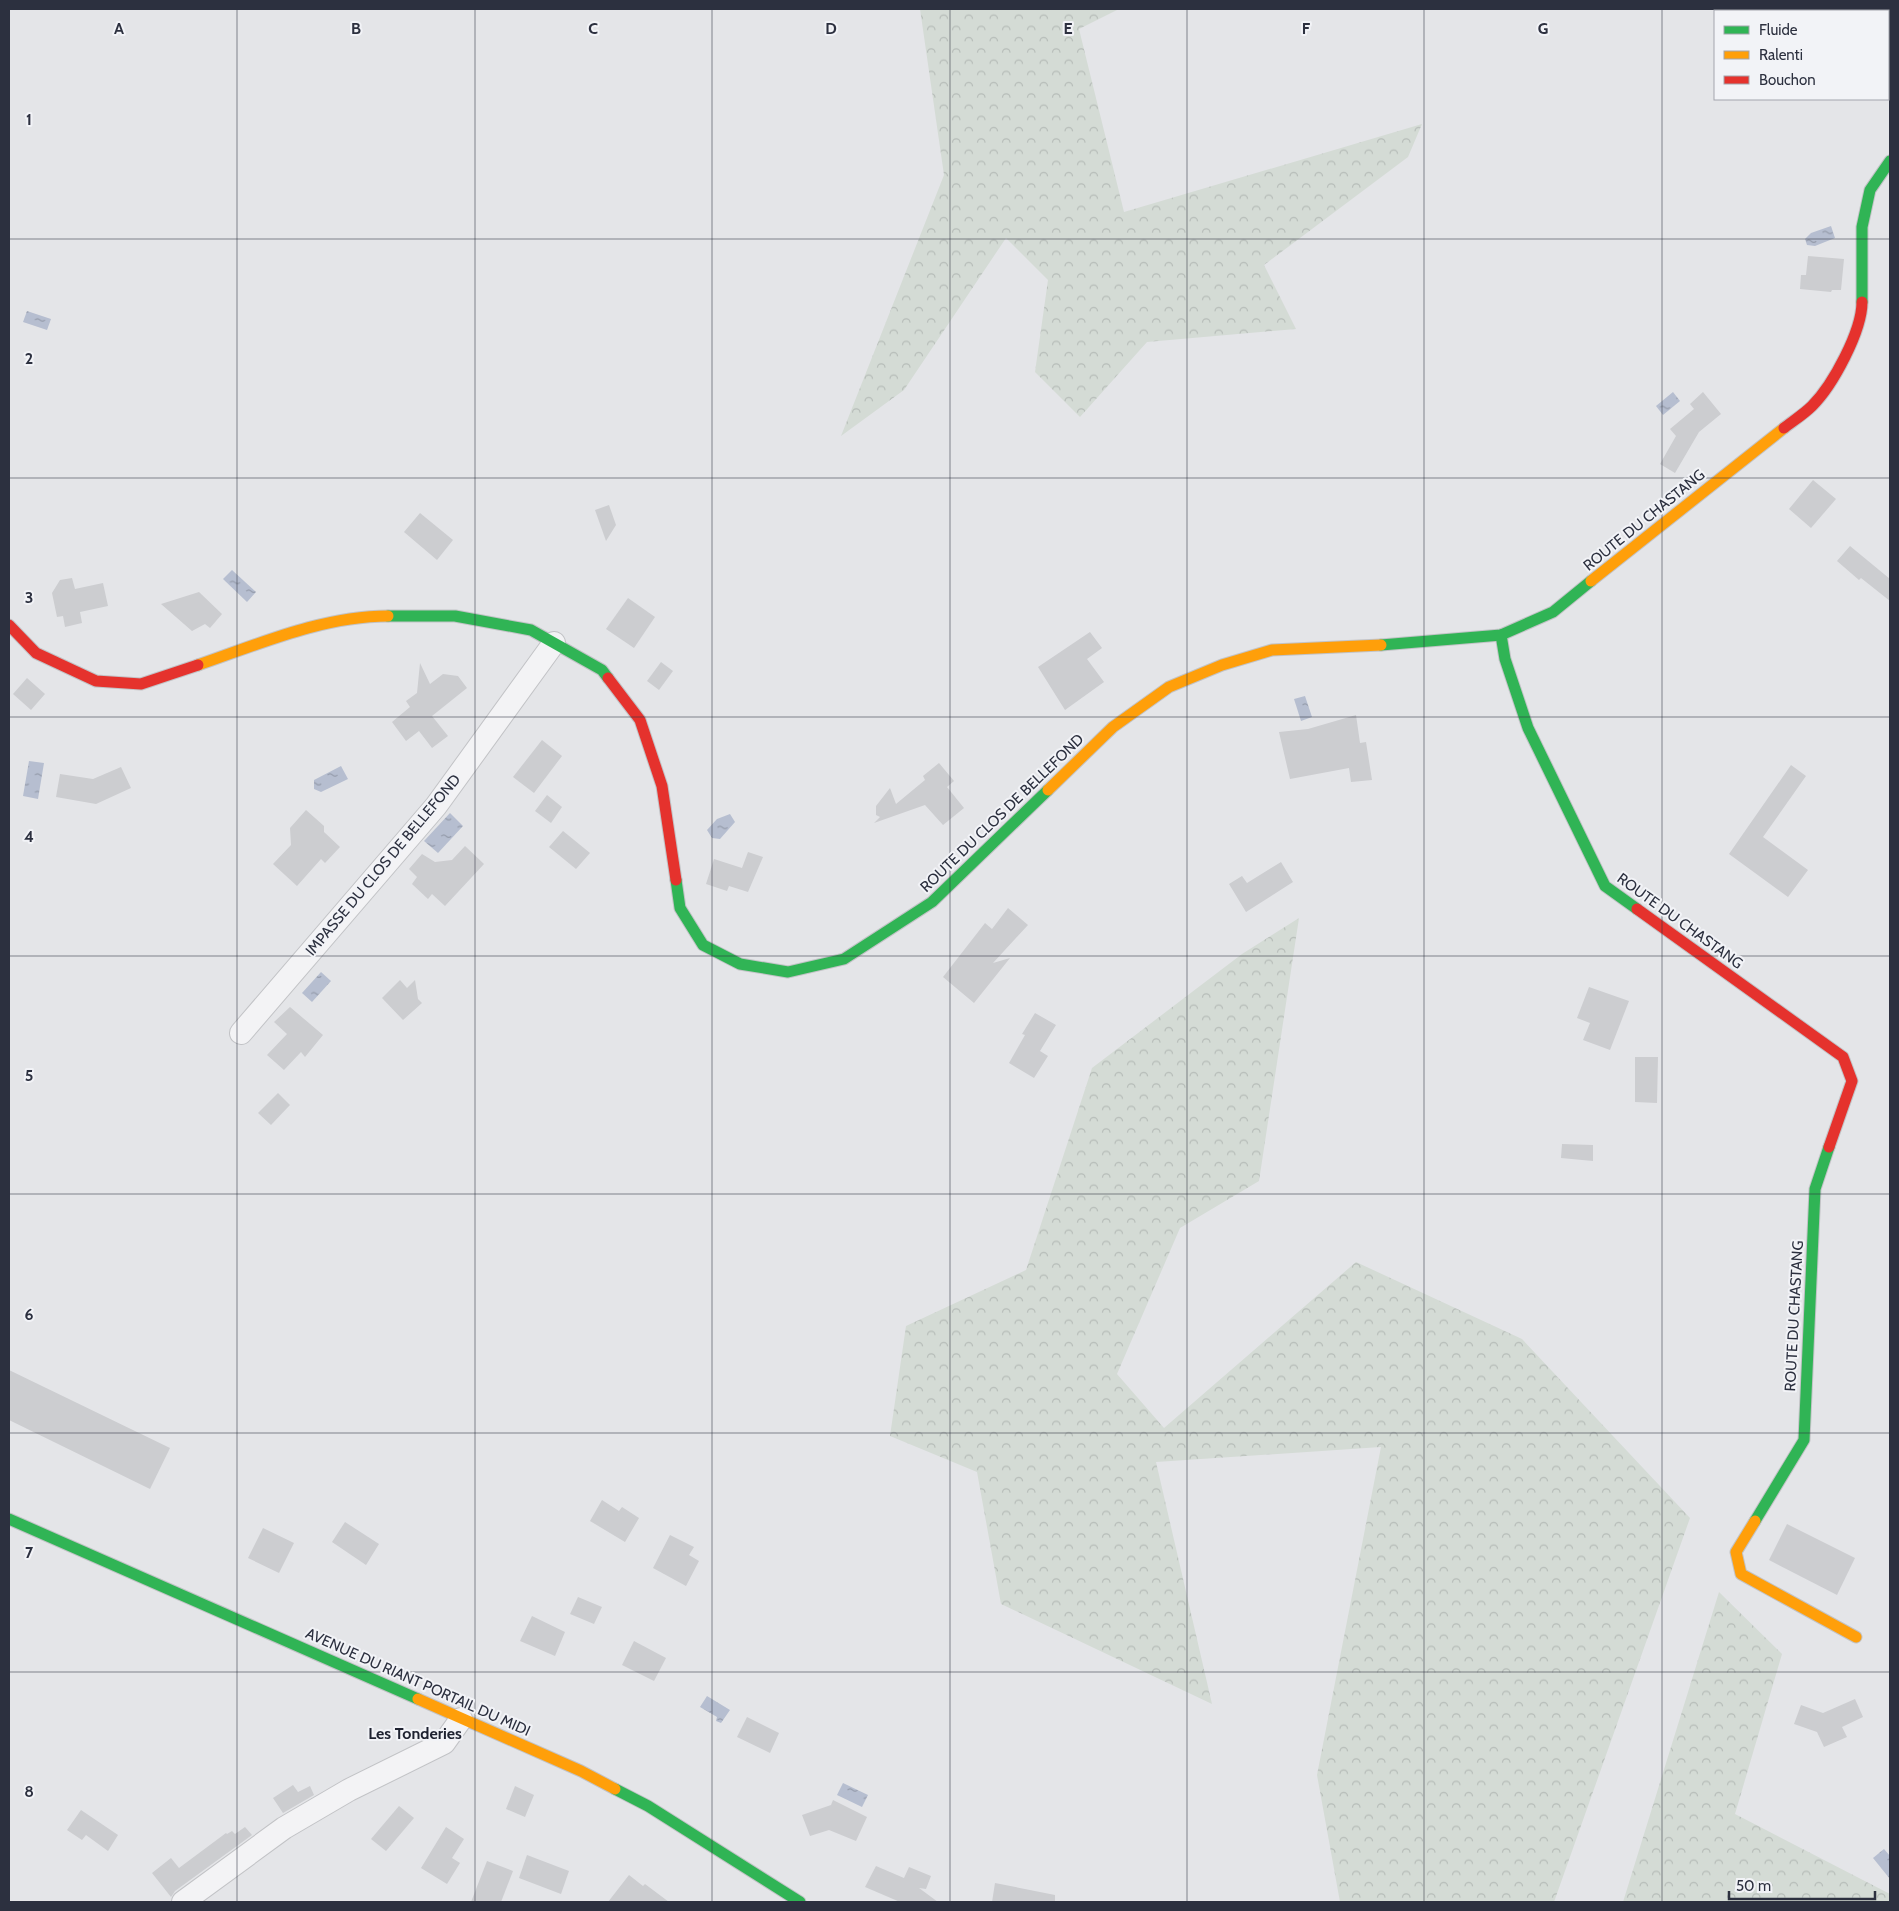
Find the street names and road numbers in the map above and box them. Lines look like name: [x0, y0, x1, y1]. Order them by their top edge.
street label: ROUTE DU CHASTANG: [1580, 465, 1708, 575]
street label: ROUTE DU CLOS DE BELLEFOND: [917, 730, 1088, 896]
street label: IMPASSE DU CLOS DE BELLEFOND: [302, 770, 464, 959]
street label: ROUTE DU CHASTANG: [1614, 869, 1746, 973]
street label: ROUTE DU CHASTANG: [1781, 1240, 1807, 1392]
street label: AVENUE DU RIANT PORTAIL DU MIDI: [303, 1624, 533, 1740]

